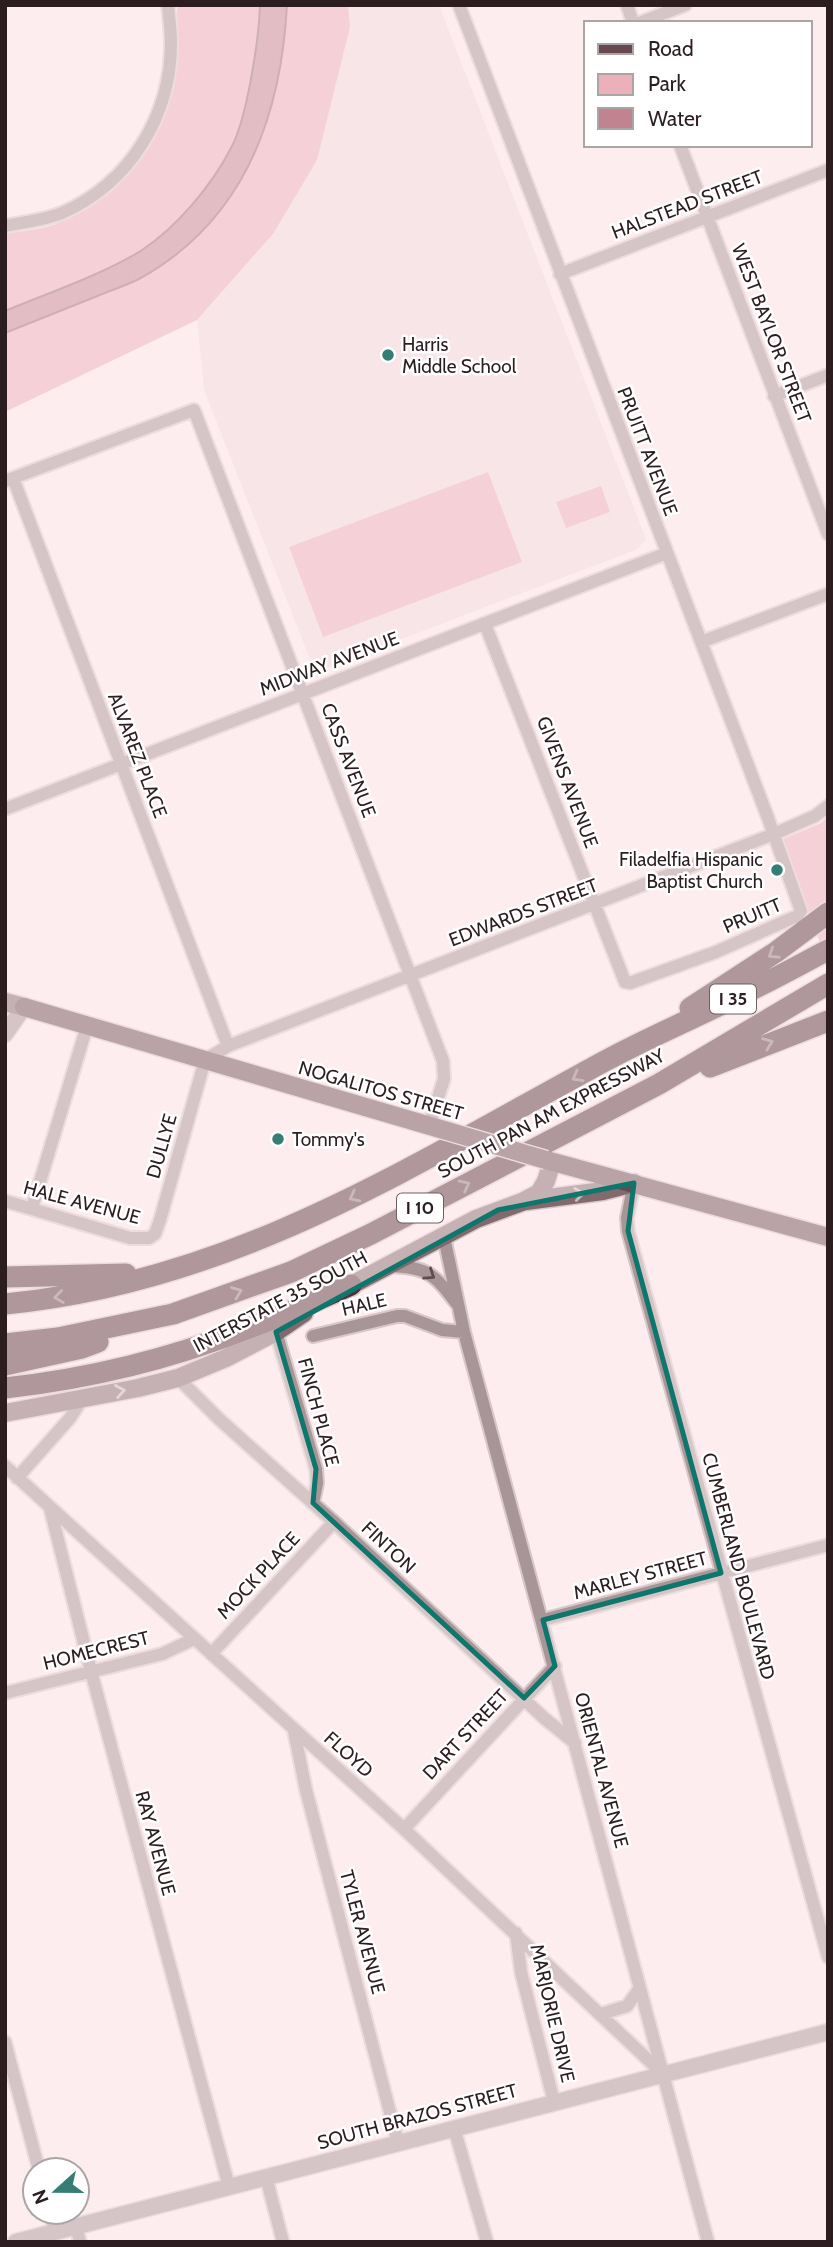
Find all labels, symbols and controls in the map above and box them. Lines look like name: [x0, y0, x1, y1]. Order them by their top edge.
legend: [584, 21, 812, 147]
text: Road: [648, 36, 694, 61]
text: Park: [648, 71, 686, 96]
text: Water: [648, 106, 702, 131]
street label: HALSTEAD STREET: [608, 165, 766, 244]
street label: WEST BAYLOR STREET: [727, 240, 816, 426]
place label: Harris Middle School: [402, 333, 517, 378]
marker: Harris Middle School: [380, 347, 396, 363]
street label: PRUITT AVENUE: [612, 384, 683, 519]
street label: MIDWAY AVENUE: [256, 626, 402, 701]
street label: ALVAREZ PLACE: [103, 689, 172, 821]
street label: CASS AVENUE: [316, 700, 381, 821]
street label: GIVENS AVENUE: [532, 713, 603, 851]
place label: Filadelfia Hispanic Baptist Church: [619, 848, 763, 893]
marker: Filadelfia Hispanic Baptist Church: [769, 862, 785, 878]
street label: EDWARDS STREET: [445, 873, 601, 951]
street label: PRUITT: [720, 893, 785, 938]
one-way arrow: [768, 945, 781, 958]
road number: I 35: [710, 984, 756, 1014]
one-way arrow: [762, 1037, 774, 1051]
street label: SOUTH PAN AM EXPRESSWAY: [434, 1044, 669, 1183]
street label: NOGALITOS STREET: [296, 1056, 466, 1125]
one-way arrow: [571, 1069, 584, 1082]
street label: DULLYE: [141, 1111, 182, 1181]
place label: Tommy's: [292, 1128, 365, 1151]
marker: Tommy's: [270, 1131, 286, 1147]
street label: HALE AVENUE: [21, 1176, 143, 1229]
one-way arrow: [458, 1179, 470, 1193]
one-way arrow: [573, 1187, 584, 1202]
one-way arrow: [349, 1188, 361, 1202]
road number: I 10: [397, 1194, 443, 1223]
street label: INTERSTATE 35 SOUTH: [189, 1246, 371, 1357]
one-way arrow: [422, 1267, 435, 1279]
one-way arrow: [231, 1286, 243, 1300]
street label: HALE: [340, 1288, 389, 1321]
one-way arrow: [53, 1289, 65, 1304]
street label: FINCH PLACE: [293, 1355, 344, 1469]
one-way arrow: [115, 1384, 126, 1399]
street label: CUMBERLAND BOULEVARD: [697, 1450, 780, 1682]
street label: FINTON: [357, 1517, 421, 1578]
street label: MOCK PLACE: [212, 1527, 305, 1624]
street label: MARLEY STREET: [571, 1547, 710, 1604]
street label: HOMECREST: [41, 1626, 152, 1675]
street label: DART STREET: [418, 1685, 513, 1784]
street label: ORIENTAL AVENUE: [570, 1690, 633, 1850]
street label: FLOYD: [320, 1727, 378, 1782]
street label: RAY AVENUE: [130, 1788, 181, 1898]
street label: TYLER AVENUE: [335, 1868, 390, 1997]
street label: MARJORIE DRIVE: [525, 1942, 580, 2085]
street label: SOUTH BRAZOS STREET: [315, 2079, 519, 2154]
north arrow: [21, 2156, 91, 2226]
text: N: [27, 2187, 54, 2207]

